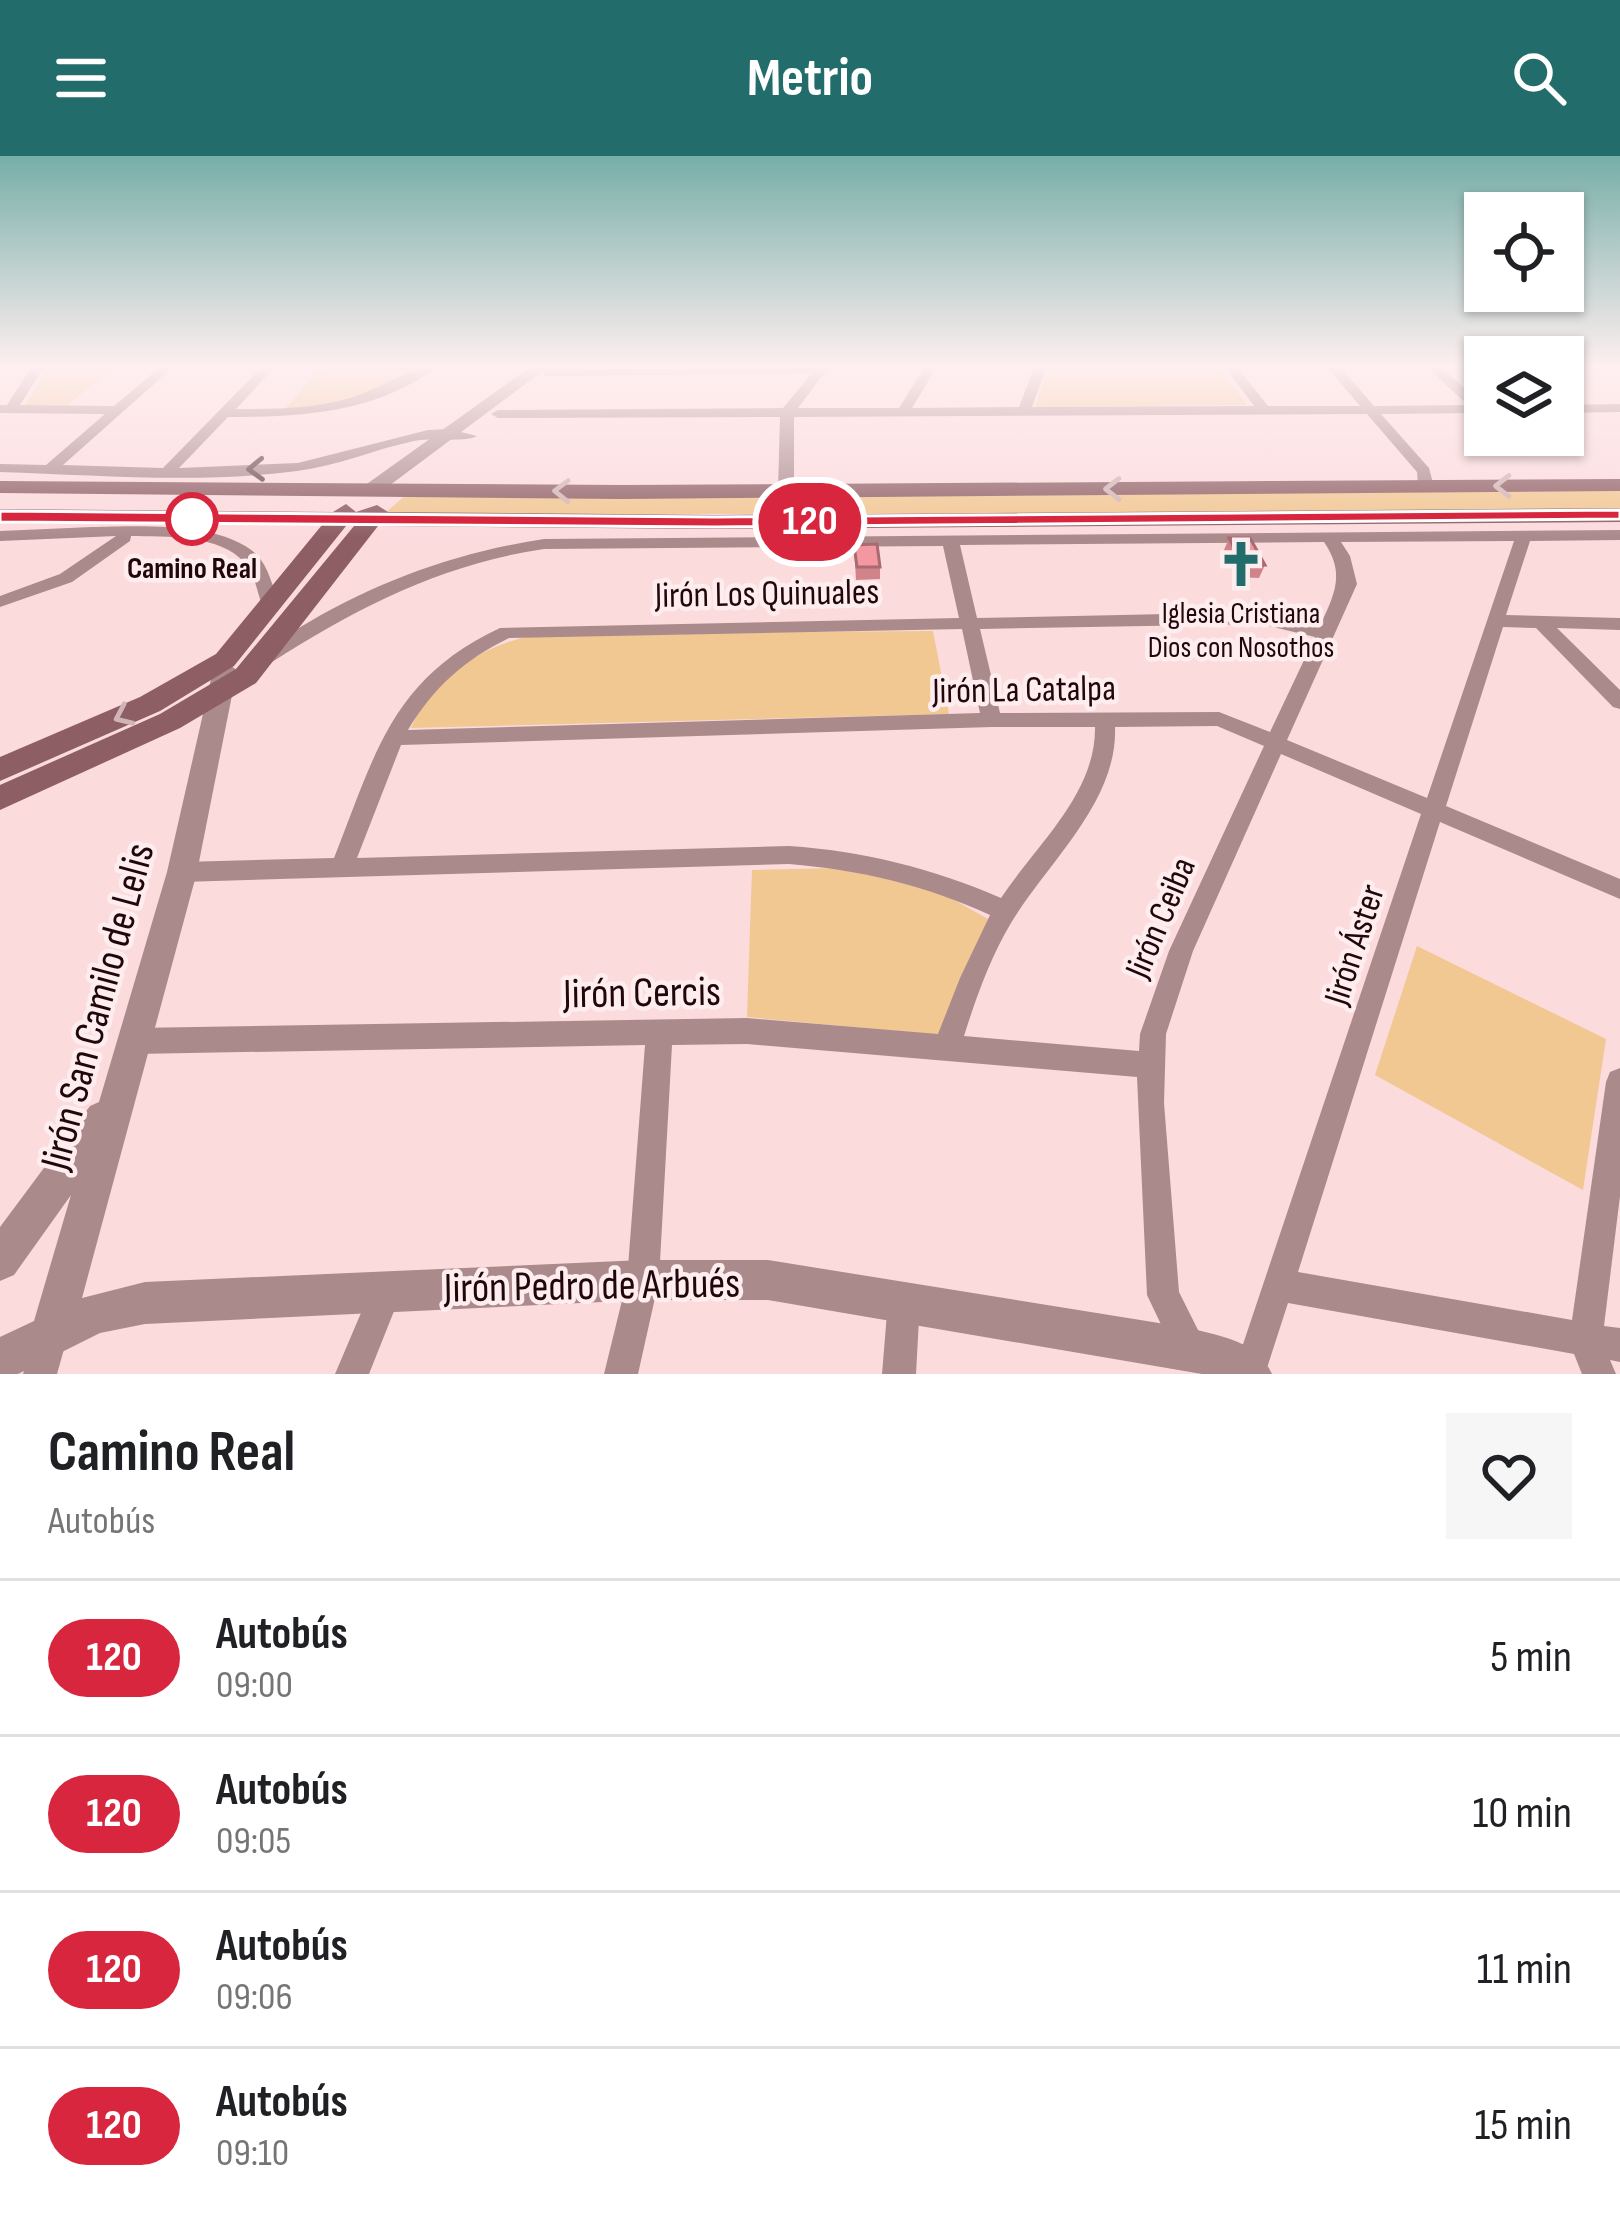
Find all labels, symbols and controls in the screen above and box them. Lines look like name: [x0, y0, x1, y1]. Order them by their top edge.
icon: menu: [48, 45, 114, 111]
icon: search: [1506, 45, 1572, 111]
text: Metrio: [747, 46, 873, 111]
map controls: [1464, 192, 1584, 456]
button: locate: [1464, 192, 1584, 312]
button: layers: [1464, 336, 1584, 456]
one-way arrow: [246, 456, 265, 482]
one-way arrow: [1493, 473, 1511, 499]
one-way arrow: [1103, 476, 1121, 502]
one-way arrow: [552, 479, 571, 505]
line badge: 120: [741, 483, 879, 561]
marker: Camino Real: [167, 494, 217, 544]
text: 120: [782, 496, 838, 547]
church icon: Iglesia Cristiana Dios con Nosothos: [1216, 539, 1266, 589]
place label: Camino Real: [127, 551, 257, 587]
street label: Jirón Los Quinuales: [654, 571, 880, 618]
place label: Iglesia Cristiana Dios con Nosothos: [1148, 596, 1334, 666]
street label: Jirón La Catalpa: [931, 667, 1116, 714]
one-way arrow: [114, 701, 135, 725]
street label: Jirón San Camilo de Lelis: [30, 838, 167, 1176]
street label: Jirón Ceiba: [1116, 851, 1206, 986]
street label: Jirón Áster: [1315, 879, 1395, 1011]
street label: Jirón Cercis: [562, 967, 721, 1020]
street label: Jirón Pedro de Arbués: [442, 1258, 741, 1315]
button: heart: [1446, 1413, 1572, 1539]
text: Camino Real: [48, 1419, 295, 1487]
text: Autobús: [48, 1498, 155, 1545]
text: Autobús: [216, 1607, 348, 1662]
text: 5 min: [1490, 1630, 1572, 1685]
text: 120: [86, 1632, 142, 1683]
text: 09:00: [216, 1662, 293, 1709]
text: Autobús: [216, 1763, 348, 1818]
text: 10 min: [1473, 1786, 1572, 1841]
text: 120: [86, 1788, 142, 1839]
text: 09:05: [216, 1818, 291, 1865]
text: Autobús: [216, 1919, 348, 1974]
text: 11 min: [1477, 1942, 1572, 1997]
text: 120: [86, 1944, 142, 1995]
text: 09:06: [216, 1974, 292, 2021]
text: Autobús: [216, 2075, 348, 2130]
text: 15 min: [1475, 2098, 1572, 2153]
text: 120: [86, 2100, 142, 2151]
text: 09:10: [216, 2130, 289, 2177]

